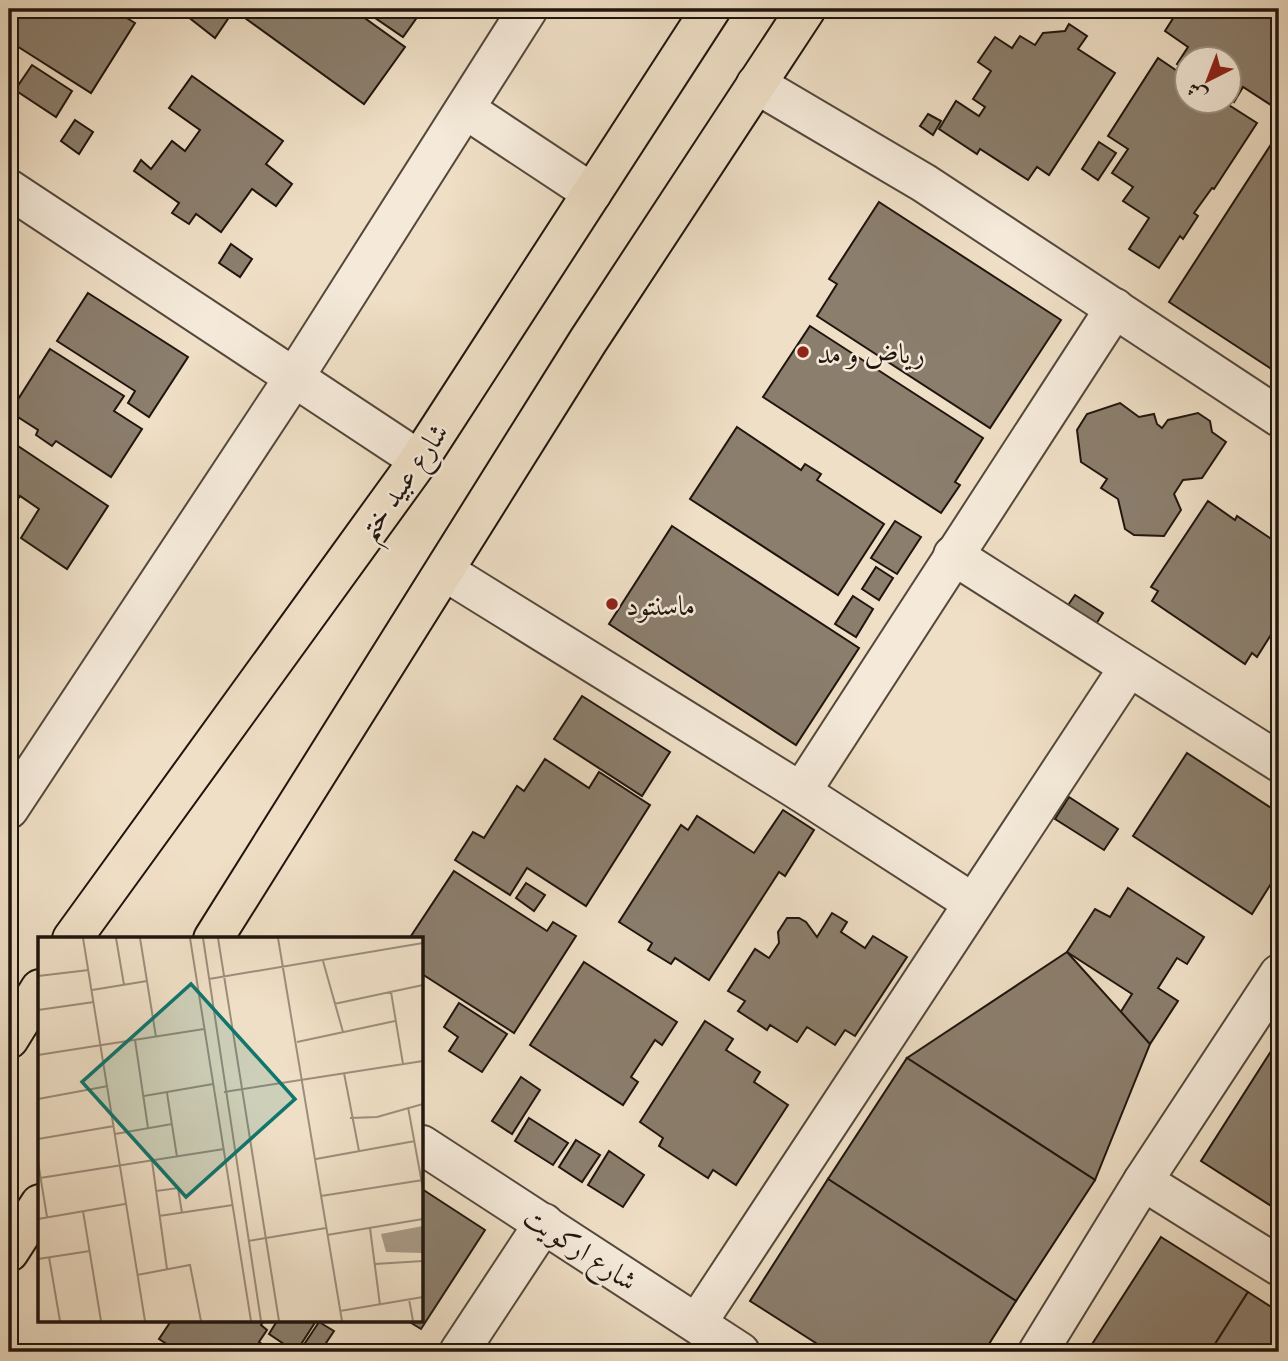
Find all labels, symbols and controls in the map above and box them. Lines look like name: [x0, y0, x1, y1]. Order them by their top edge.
north arrow: [1172, 46, 1242, 116]
text: ش: [1180, 76, 1213, 109]
place label: رياض و مد: [817, 332, 925, 373]
marker: رياض و مد: [795, 344, 811, 360]
street label: شارع عبيد ختم: [346, 414, 464, 553]
place label: ماسنتود: [626, 584, 695, 625]
marker: ماسنتود: [604, 596, 620, 612]
inset map: [38, 937, 424, 1322]
street label: شارع اركويت: [514, 1196, 646, 1303]

